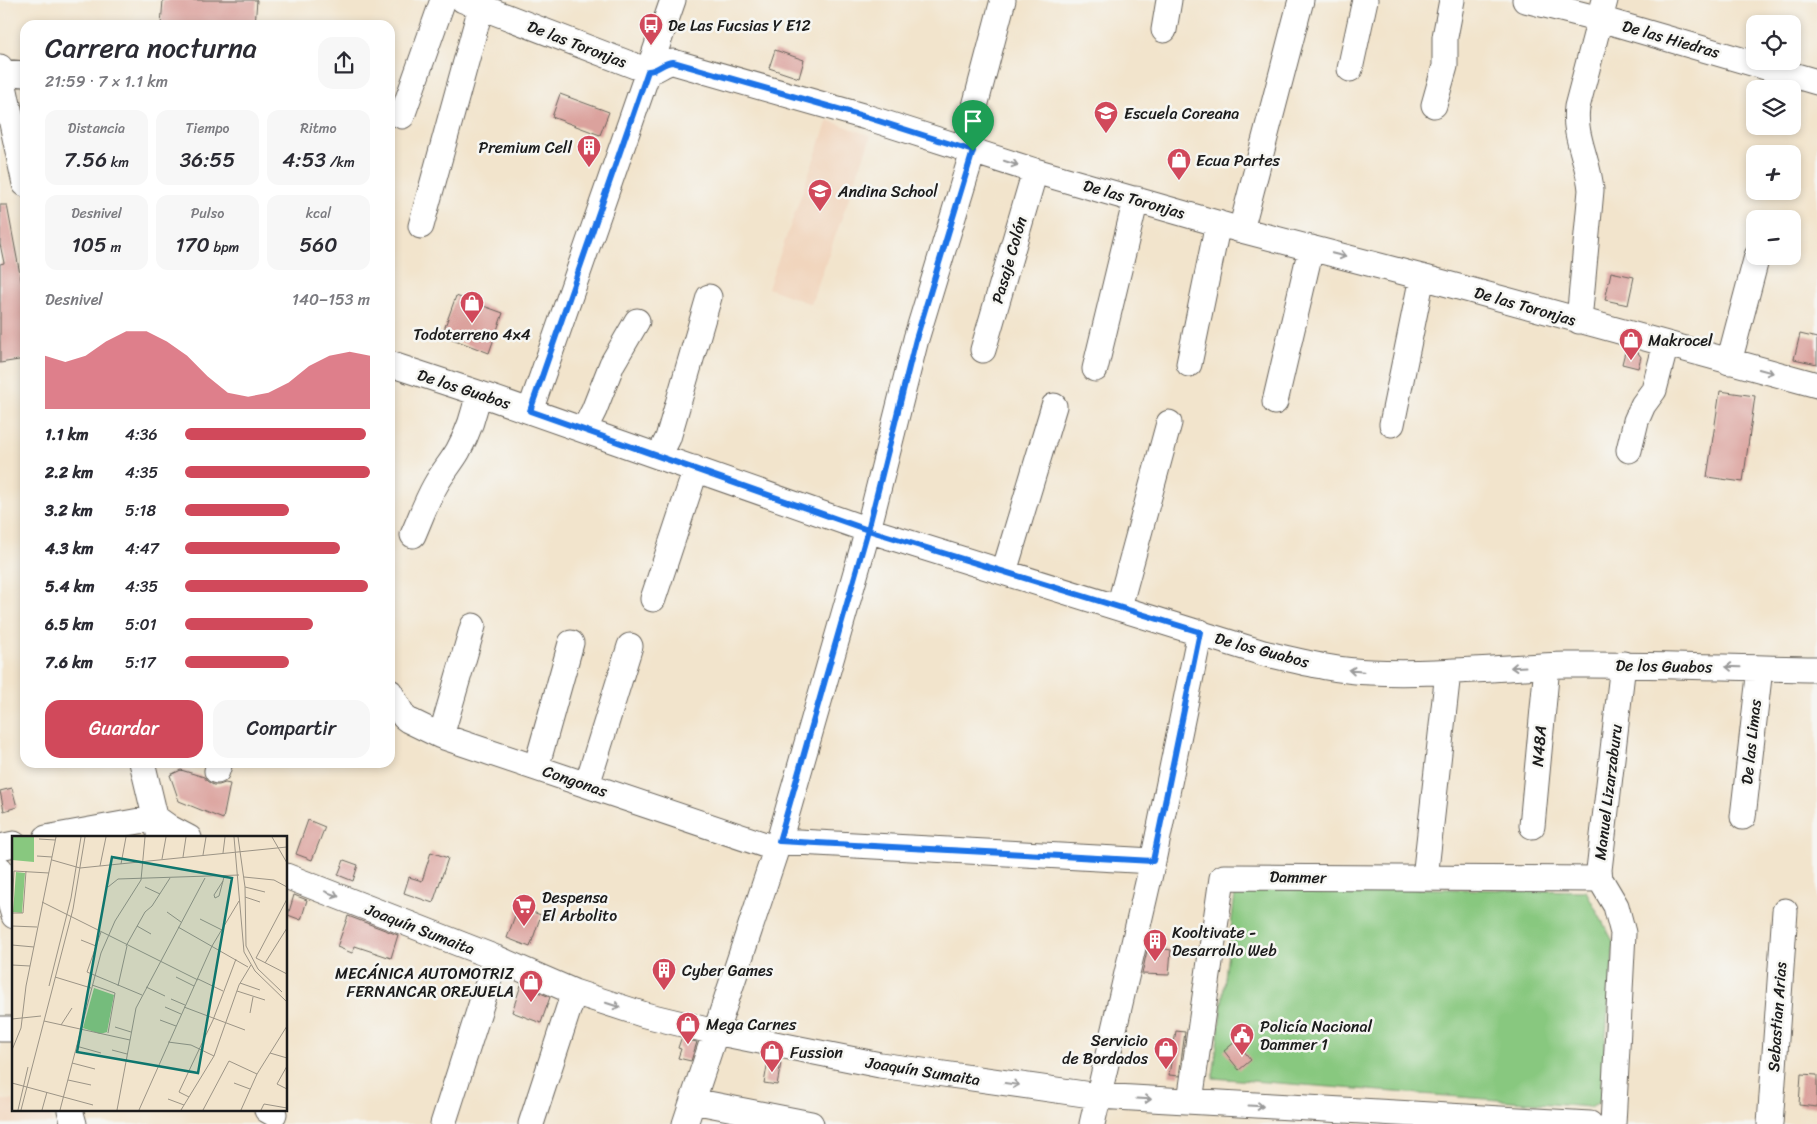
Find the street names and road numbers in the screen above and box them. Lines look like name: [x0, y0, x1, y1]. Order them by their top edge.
street label: De las Hiedras: [1619, 11, 1724, 67]
street label: De las Toronjas: [523, 12, 631, 76]
street label: De las Toronjas: [1080, 171, 1189, 227]
street label: Pasaje Colón: [983, 213, 1035, 307]
street label: De las Toronjas: [1471, 278, 1580, 334]
street label: De los Guabos: [413, 360, 515, 418]
street label: De los Guabos: [1212, 623, 1313, 677]
street label: De los Guabos: [1615, 651, 1713, 681]
street label: De las Limas: [1732, 697, 1770, 786]
street label: Manuel Lizarzaburu: [1585, 722, 1631, 862]
street label: N48A: [1523, 724, 1555, 768]
street label: Congonas: [539, 756, 612, 806]
street label: Dammer: [1269, 862, 1328, 892]
street label: Joaquín Sumaita: [360, 894, 479, 963]
street label: Sebastian Arias: [1759, 961, 1795, 1073]
street label: Joaquín Sumaita: [863, 1047, 982, 1094]

